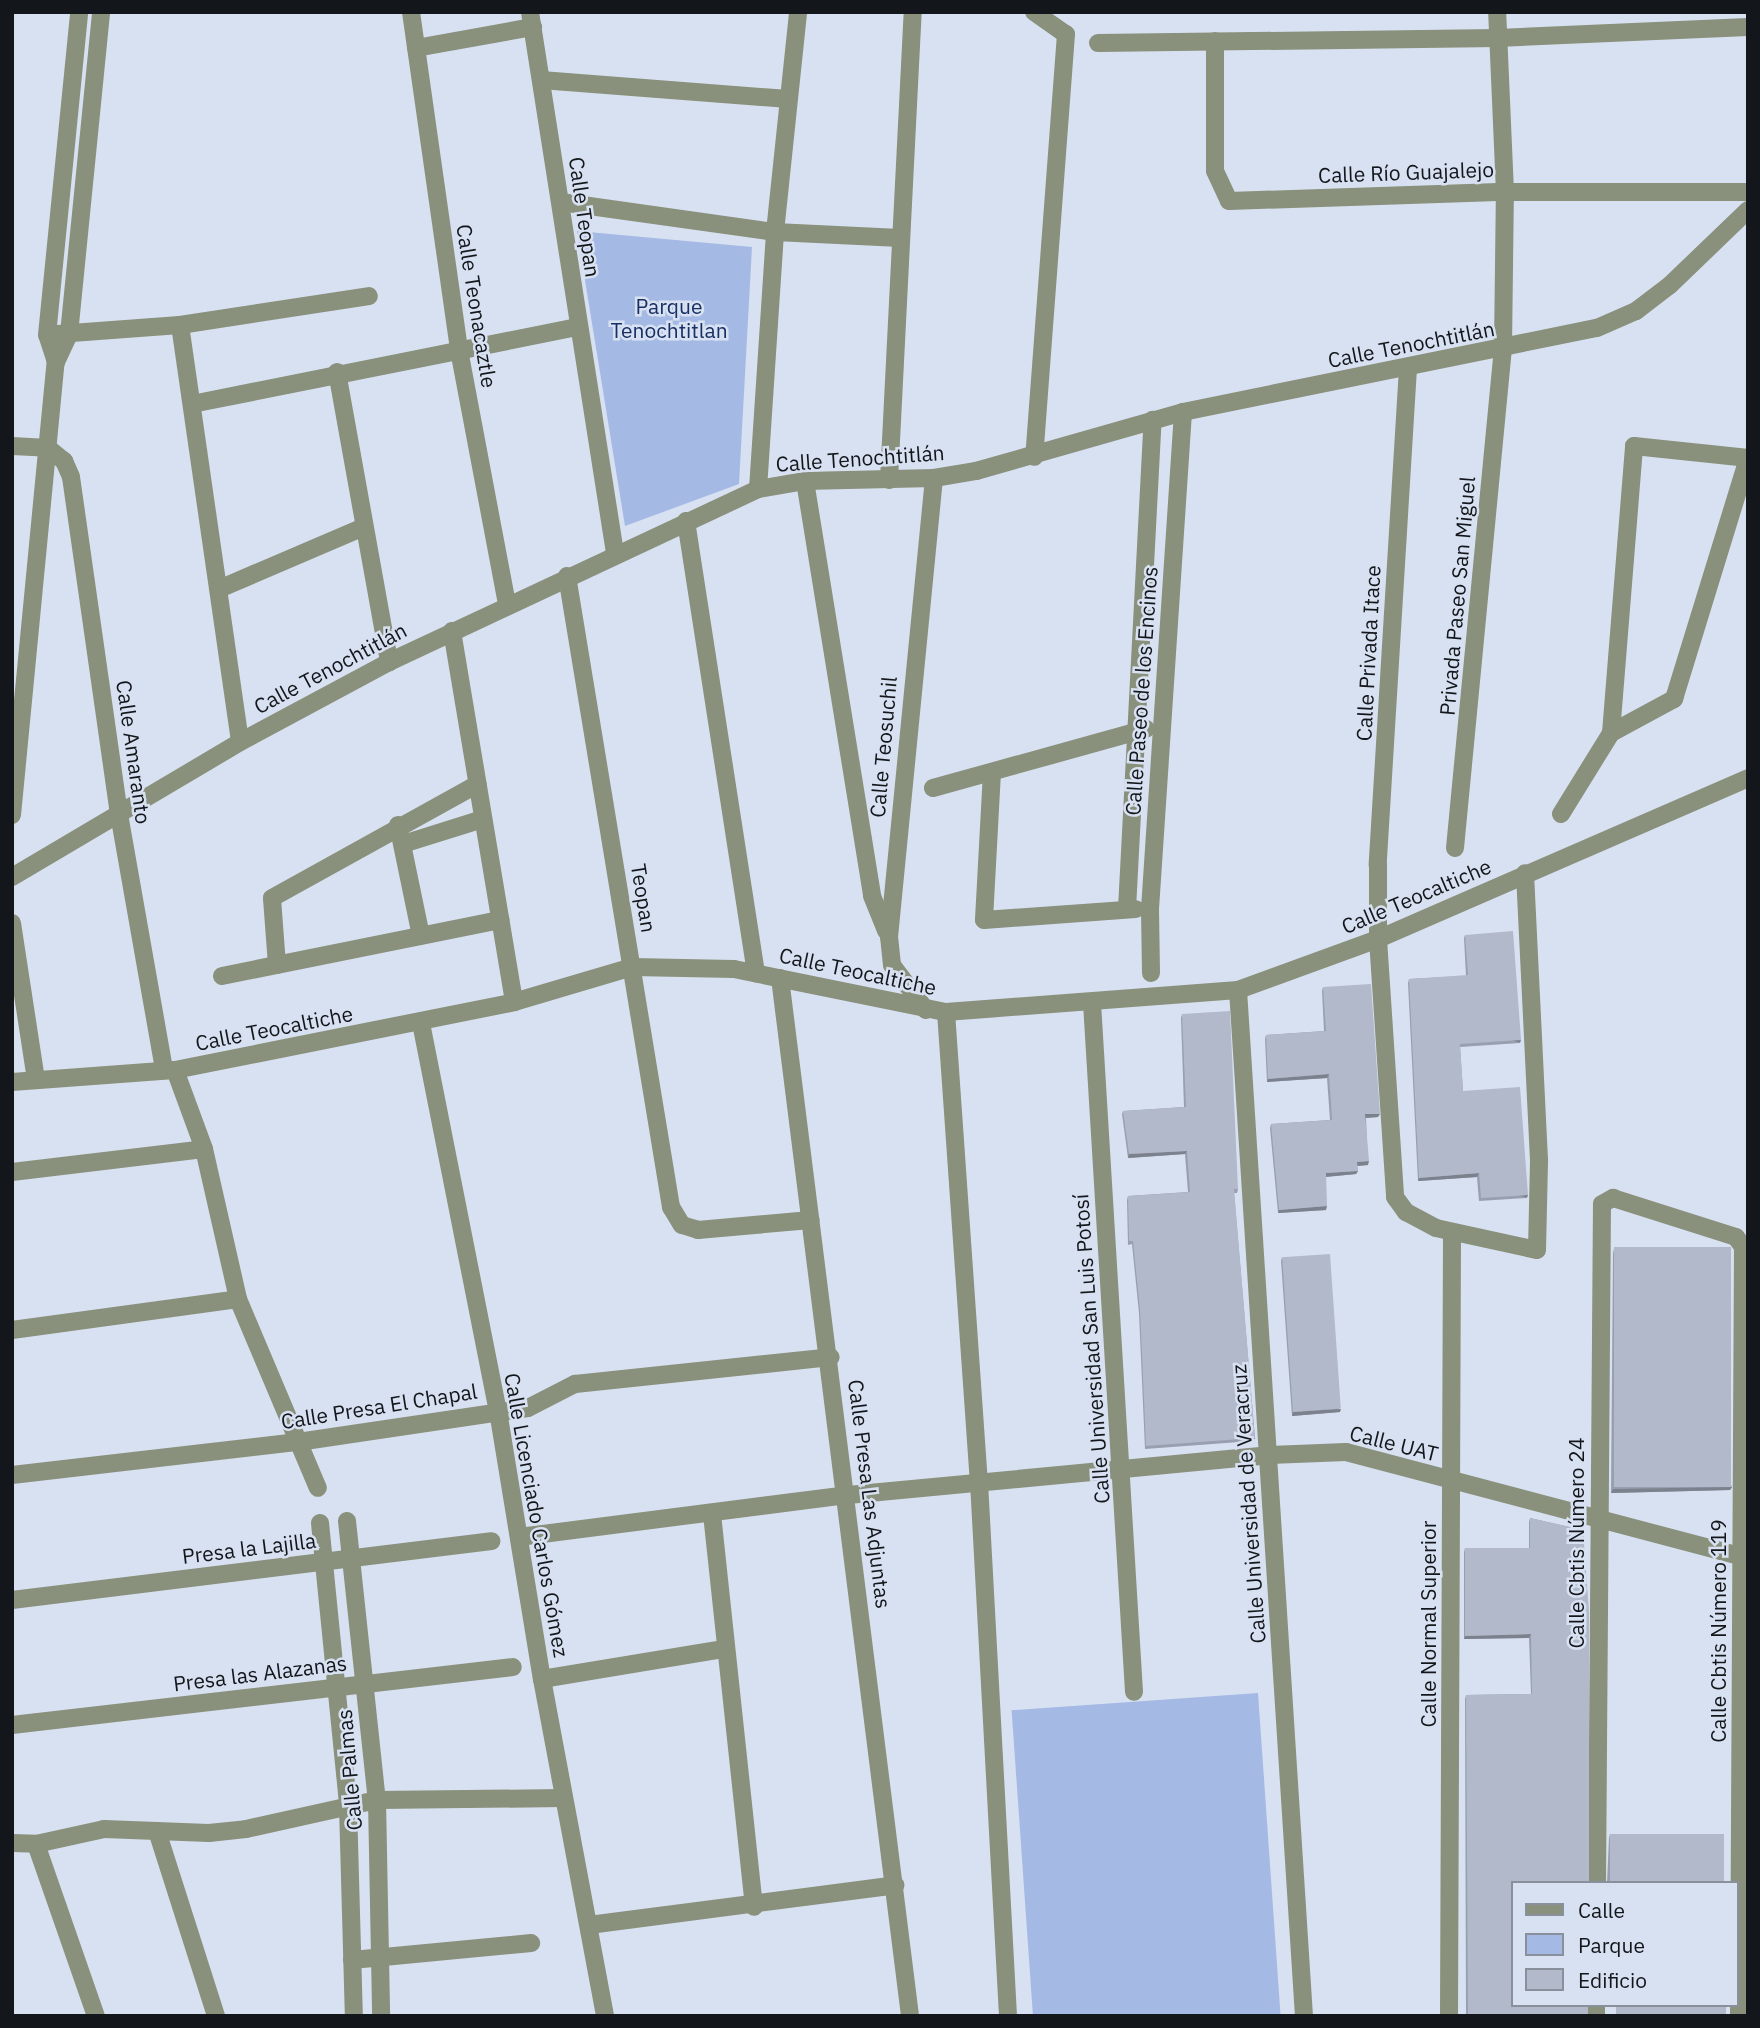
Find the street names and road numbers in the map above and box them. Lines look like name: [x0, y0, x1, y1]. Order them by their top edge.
street label: Calle Teopan: [564, 155, 606, 279]
street label: Calle Río Guajalejo: [1318, 156, 1494, 188]
street label: Calle Teonacaztle: [452, 222, 502, 390]
street label: Calle Tenochtitlán: [1326, 315, 1496, 373]
street label: Calle Tenochtitlán: [775, 440, 945, 476]
street label: Privada Paseo San Miguel: [1434, 475, 1480, 717]
street label: Calle Privada Itace: [1351, 564, 1385, 742]
street label: Calle Paseo de los Encinos: [1120, 566, 1162, 816]
street label: Calle Tenochtitlán: [249, 617, 411, 719]
street label: Calle Teosuchil: [864, 675, 902, 819]
street label: Calle Amaranto: [111, 679, 157, 825]
street label: Calle Teocaltiche: [1337, 853, 1495, 939]
street label: Teopan: [626, 862, 662, 934]
street label: Calle Teocaltiche: [777, 942, 939, 1000]
street label: Calle Teocaltiche: [193, 1000, 355, 1056]
street label: Calle Universidad San Luis Potosí: [1068, 1193, 1114, 1505]
street label: Calle Universidad de Veracruz: [1226, 1363, 1270, 1645]
street label: Calle Licenciado Carlos Gómez: [500, 1371, 574, 1659]
street label: Calle Presa El Chapal: [279, 1378, 479, 1434]
street label: Calle Presa Las Adjuntas: [843, 1378, 897, 1610]
street label: Calle UAT: [1347, 1420, 1441, 1466]
street label: Calle Cbtis Número 24: [1563, 1437, 1589, 1649]
street label: Calle Cbtis Número 119: [1705, 1519, 1731, 1743]
street label: Calle Normal Superior: [1415, 1521, 1441, 1727]
street label: Presa la Lajilla: [181, 1527, 317, 1569]
street label: Presa las Alazanas: [172, 1650, 348, 1696]
street label: Calle Palmas: [331, 1708, 367, 1832]

